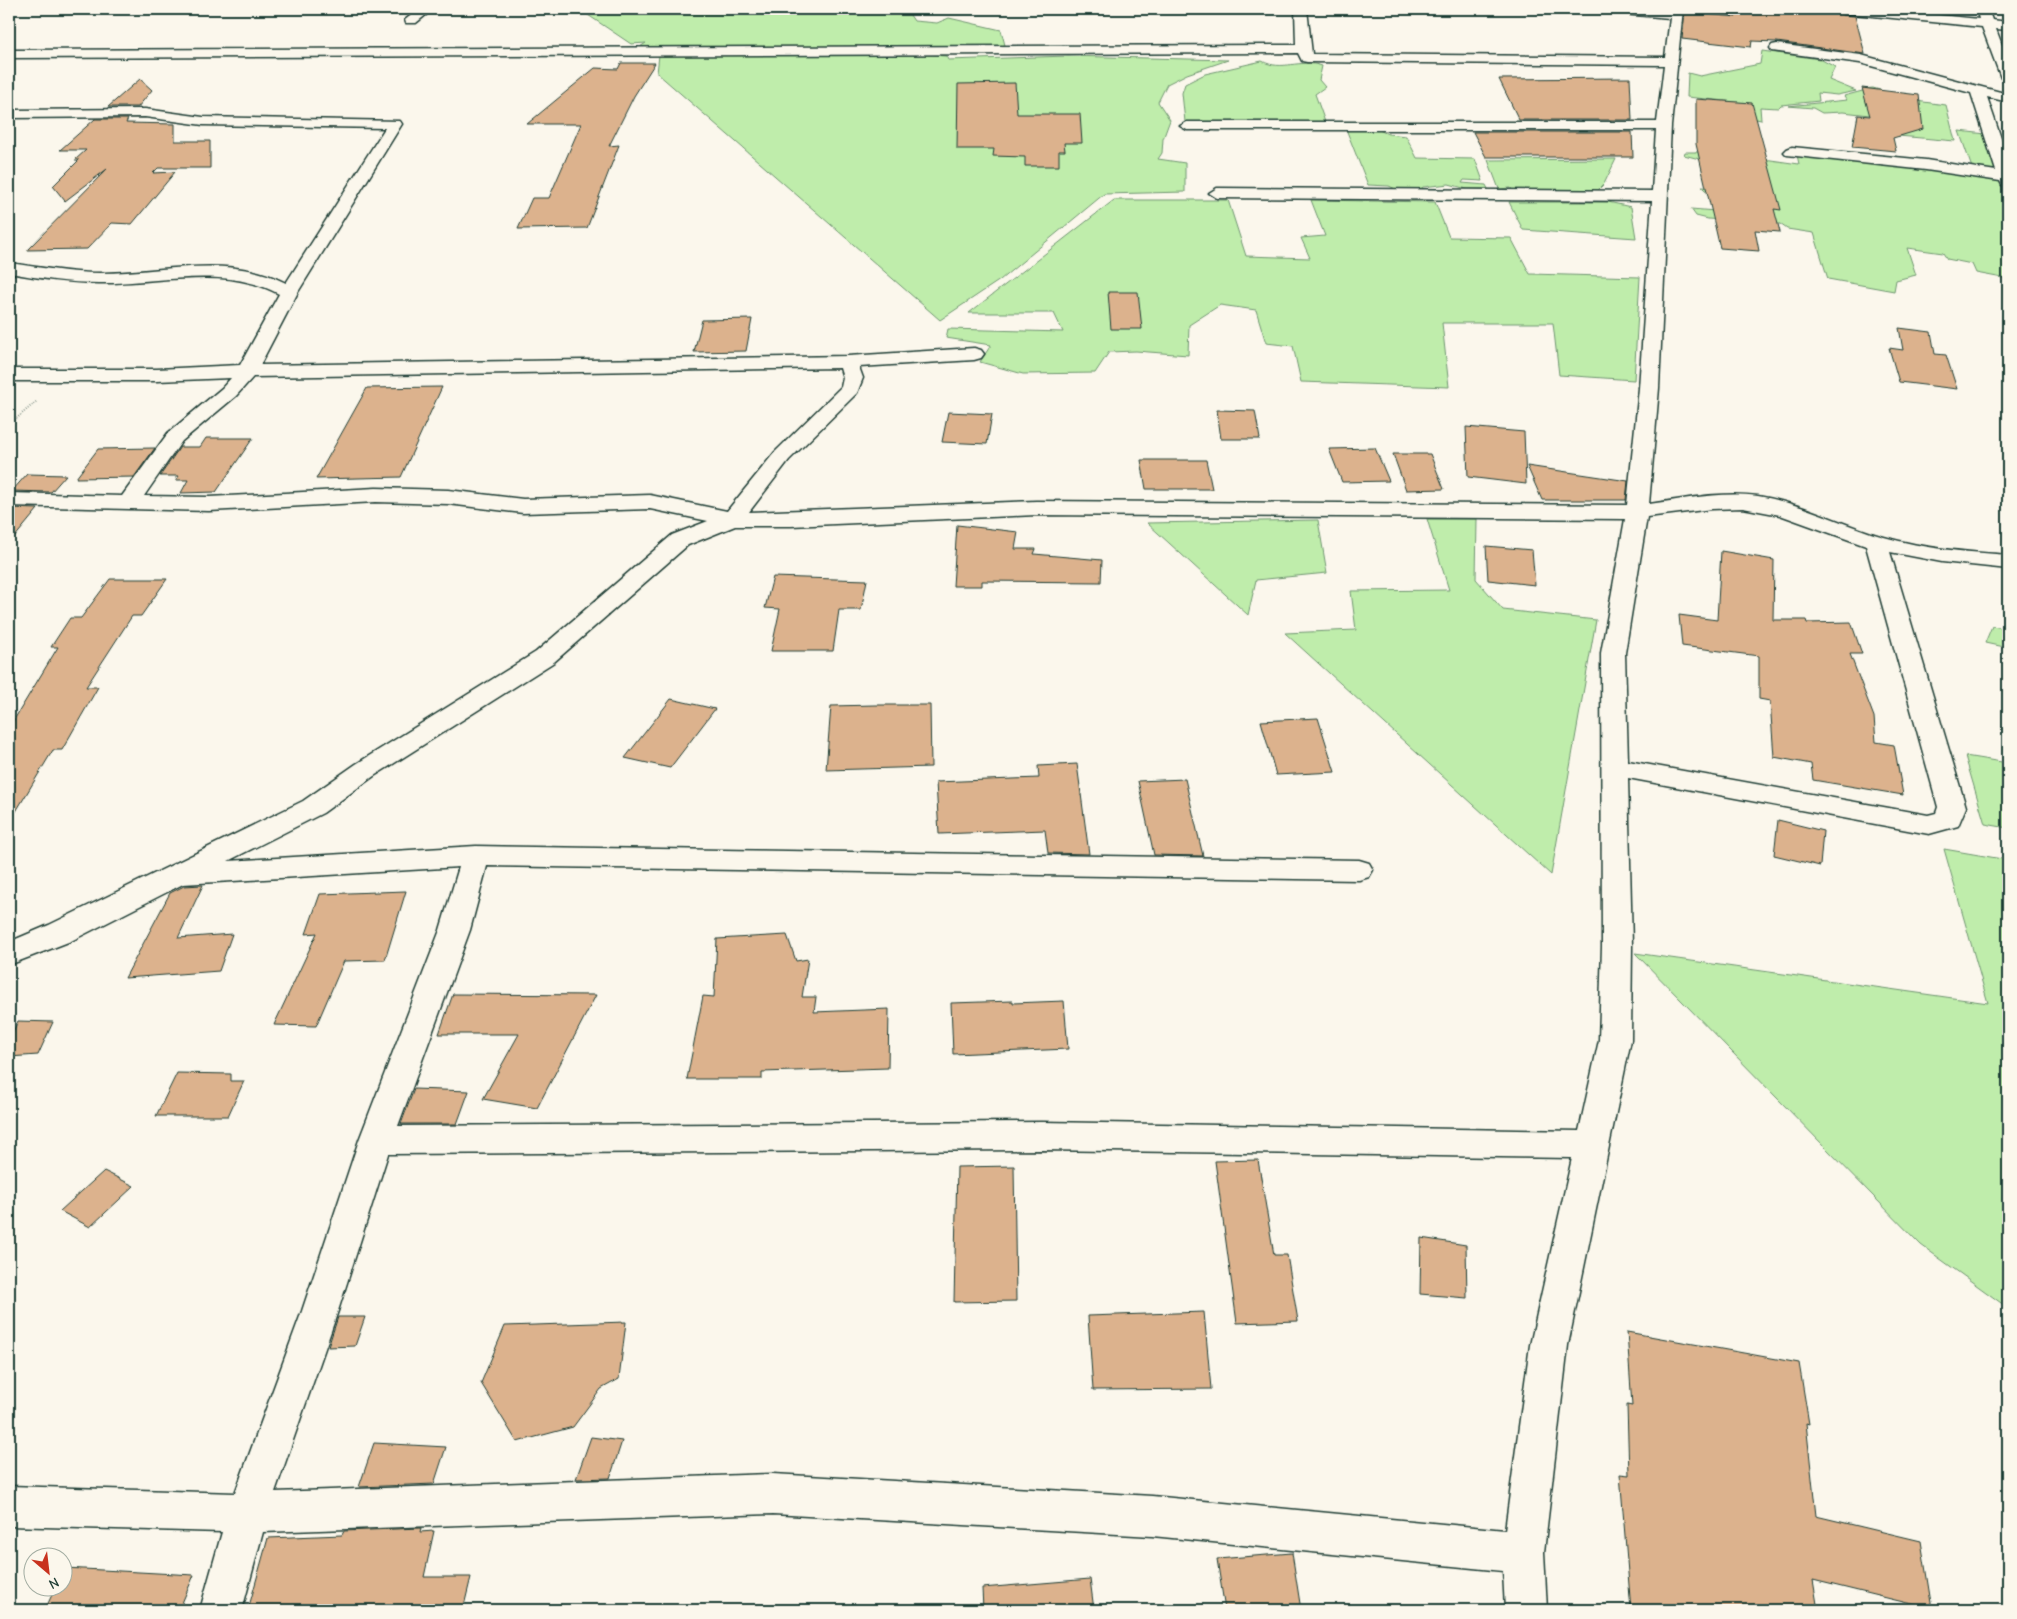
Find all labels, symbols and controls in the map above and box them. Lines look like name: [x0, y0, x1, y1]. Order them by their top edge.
north arrow: [22, 1546, 72, 1596]
text: N: [46, 1573, 62, 1593]

